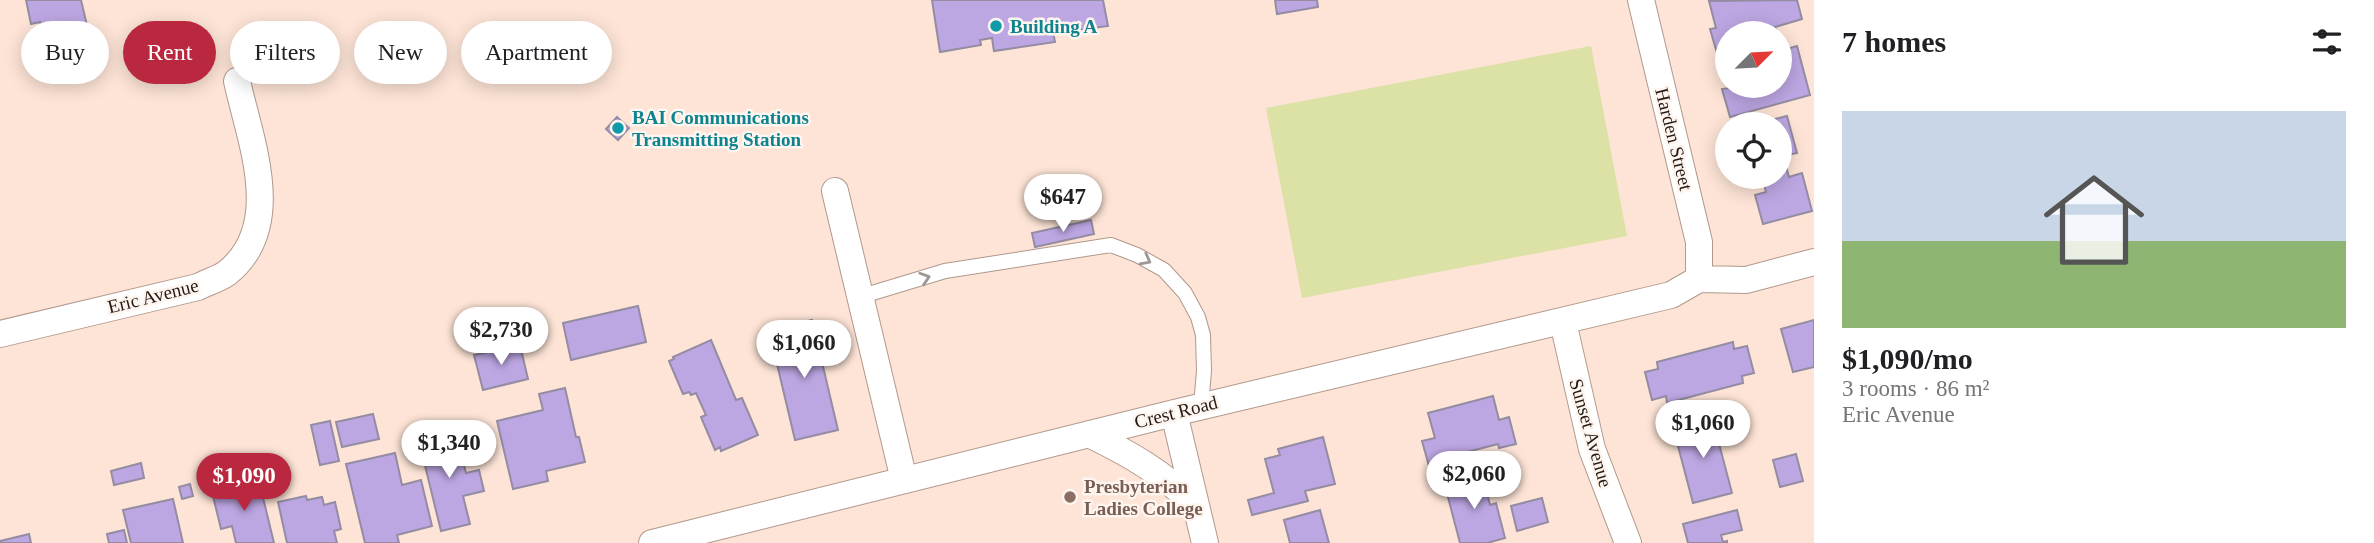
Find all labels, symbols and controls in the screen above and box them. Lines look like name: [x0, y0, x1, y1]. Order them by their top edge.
place label: Building A: [1010, 16, 1097, 37]
marker: Building A: [988, 18, 1004, 34]
chip: Buy: [21, 21, 109, 84]
chip: Rent: [123, 21, 216, 84]
chip: Filters: [230, 21, 340, 84]
chip: New: [354, 21, 447, 84]
chip: Apartment: [461, 21, 612, 84]
north arrow: [1715, 21, 1792, 98]
map controls: [1715, 21, 1792, 189]
icon: filters: [2308, 23, 2346, 61]
text: 7 homes: [1842, 25, 1946, 58]
street label: Harden Street: [1651, 86, 1697, 193]
place label: BAI Communications Transmitting Station: [632, 107, 809, 150]
button: locate: [1715, 112, 1792, 189]
marker: BAI Communications Transmitting Station: [610, 120, 626, 136]
icon: home: [2031, 157, 2157, 283]
pin: $647: [1022, 174, 1104, 234]
text: $647: [1040, 184, 1086, 209]
one-way arrow: [1139, 252, 1151, 266]
one-way arrow: [918, 272, 930, 286]
street label: Eric Avenue: [105, 275, 201, 317]
pin: $2,730: [444, 308, 558, 367]
text: $2,730: [469, 317, 533, 342]
pin: $1,060: [747, 320, 861, 380]
text: $1,060: [772, 330, 836, 355]
text: $1,090/mo: [1842, 342, 1973, 375]
street label: Sunset Avenue: [1565, 376, 1617, 490]
text: 3 rooms · 86 m²: [1842, 376, 1989, 401]
street label: Crest Road: [1132, 391, 1220, 432]
pin: $1,060: [1646, 400, 1760, 460]
text: Eric Avenue: [1842, 402, 1955, 427]
text: $1,060: [1671, 410, 1735, 435]
pin: $1,340: [392, 420, 506, 480]
text: $1,340: [417, 430, 481, 455]
pin: $2,060: [1417, 452, 1531, 511]
pin: $1,090: [187, 454, 301, 513]
text: $2,060: [1442, 461, 1506, 486]
text: $1,090: [212, 463, 276, 488]
place label: Presbyterian Ladies College: [1084, 476, 1203, 519]
marker: Presbyterian Ladies College: [1062, 489, 1078, 505]

